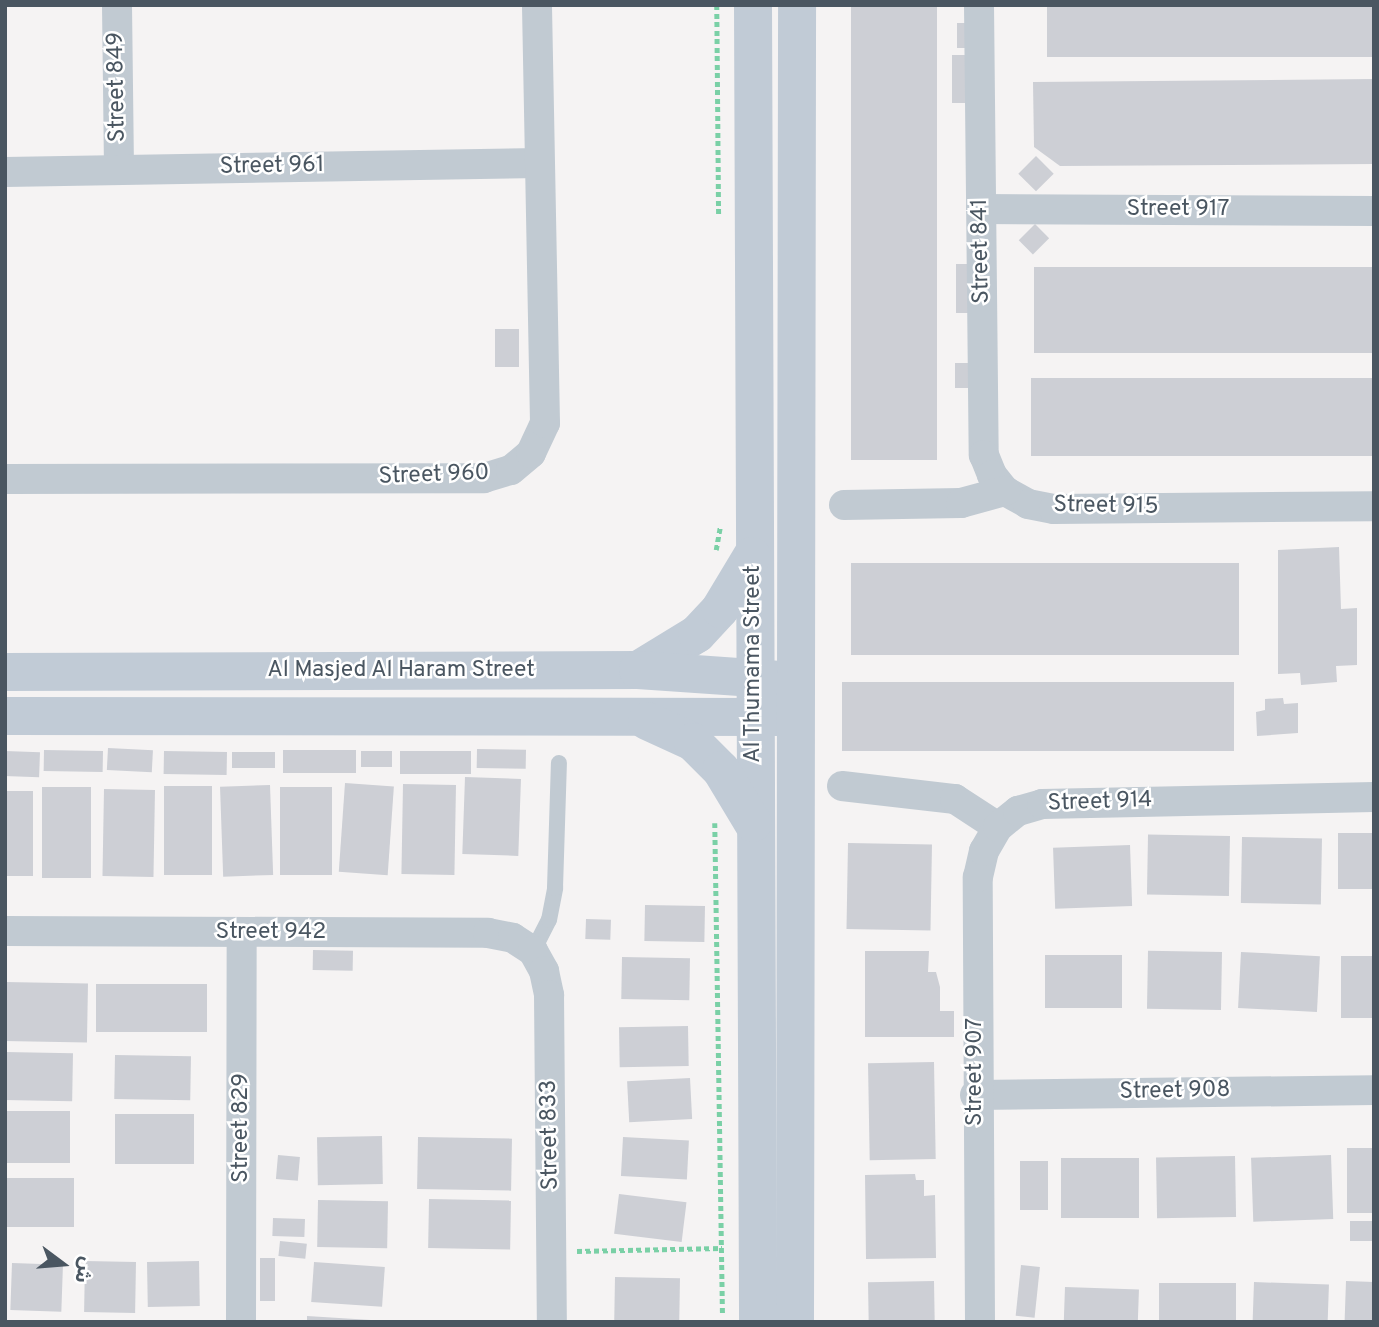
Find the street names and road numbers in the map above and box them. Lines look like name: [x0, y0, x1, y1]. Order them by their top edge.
street label: Street 849: [103, 32, 133, 142]
street label: Street 961: [219, 152, 325, 182]
street label: Street 917: [1127, 196, 1229, 224]
street label: Street 841: [967, 198, 997, 304]
street label: Street 960: [378, 460, 490, 492]
street label: Street 915: [1053, 492, 1159, 522]
street label: Al Thumama Street: [740, 565, 768, 763]
street label: Al Masjed Al Haram Street: [267, 657, 535, 685]
street label: Street 914: [1047, 787, 1153, 819]
street label: Street 942: [216, 919, 326, 947]
street label: Street 907: [962, 1018, 990, 1126]
street label: Street 829: [228, 1073, 256, 1183]
street label: Street 908: [1119, 1077, 1231, 1107]
street label: Street 833: [536, 1080, 566, 1190]

